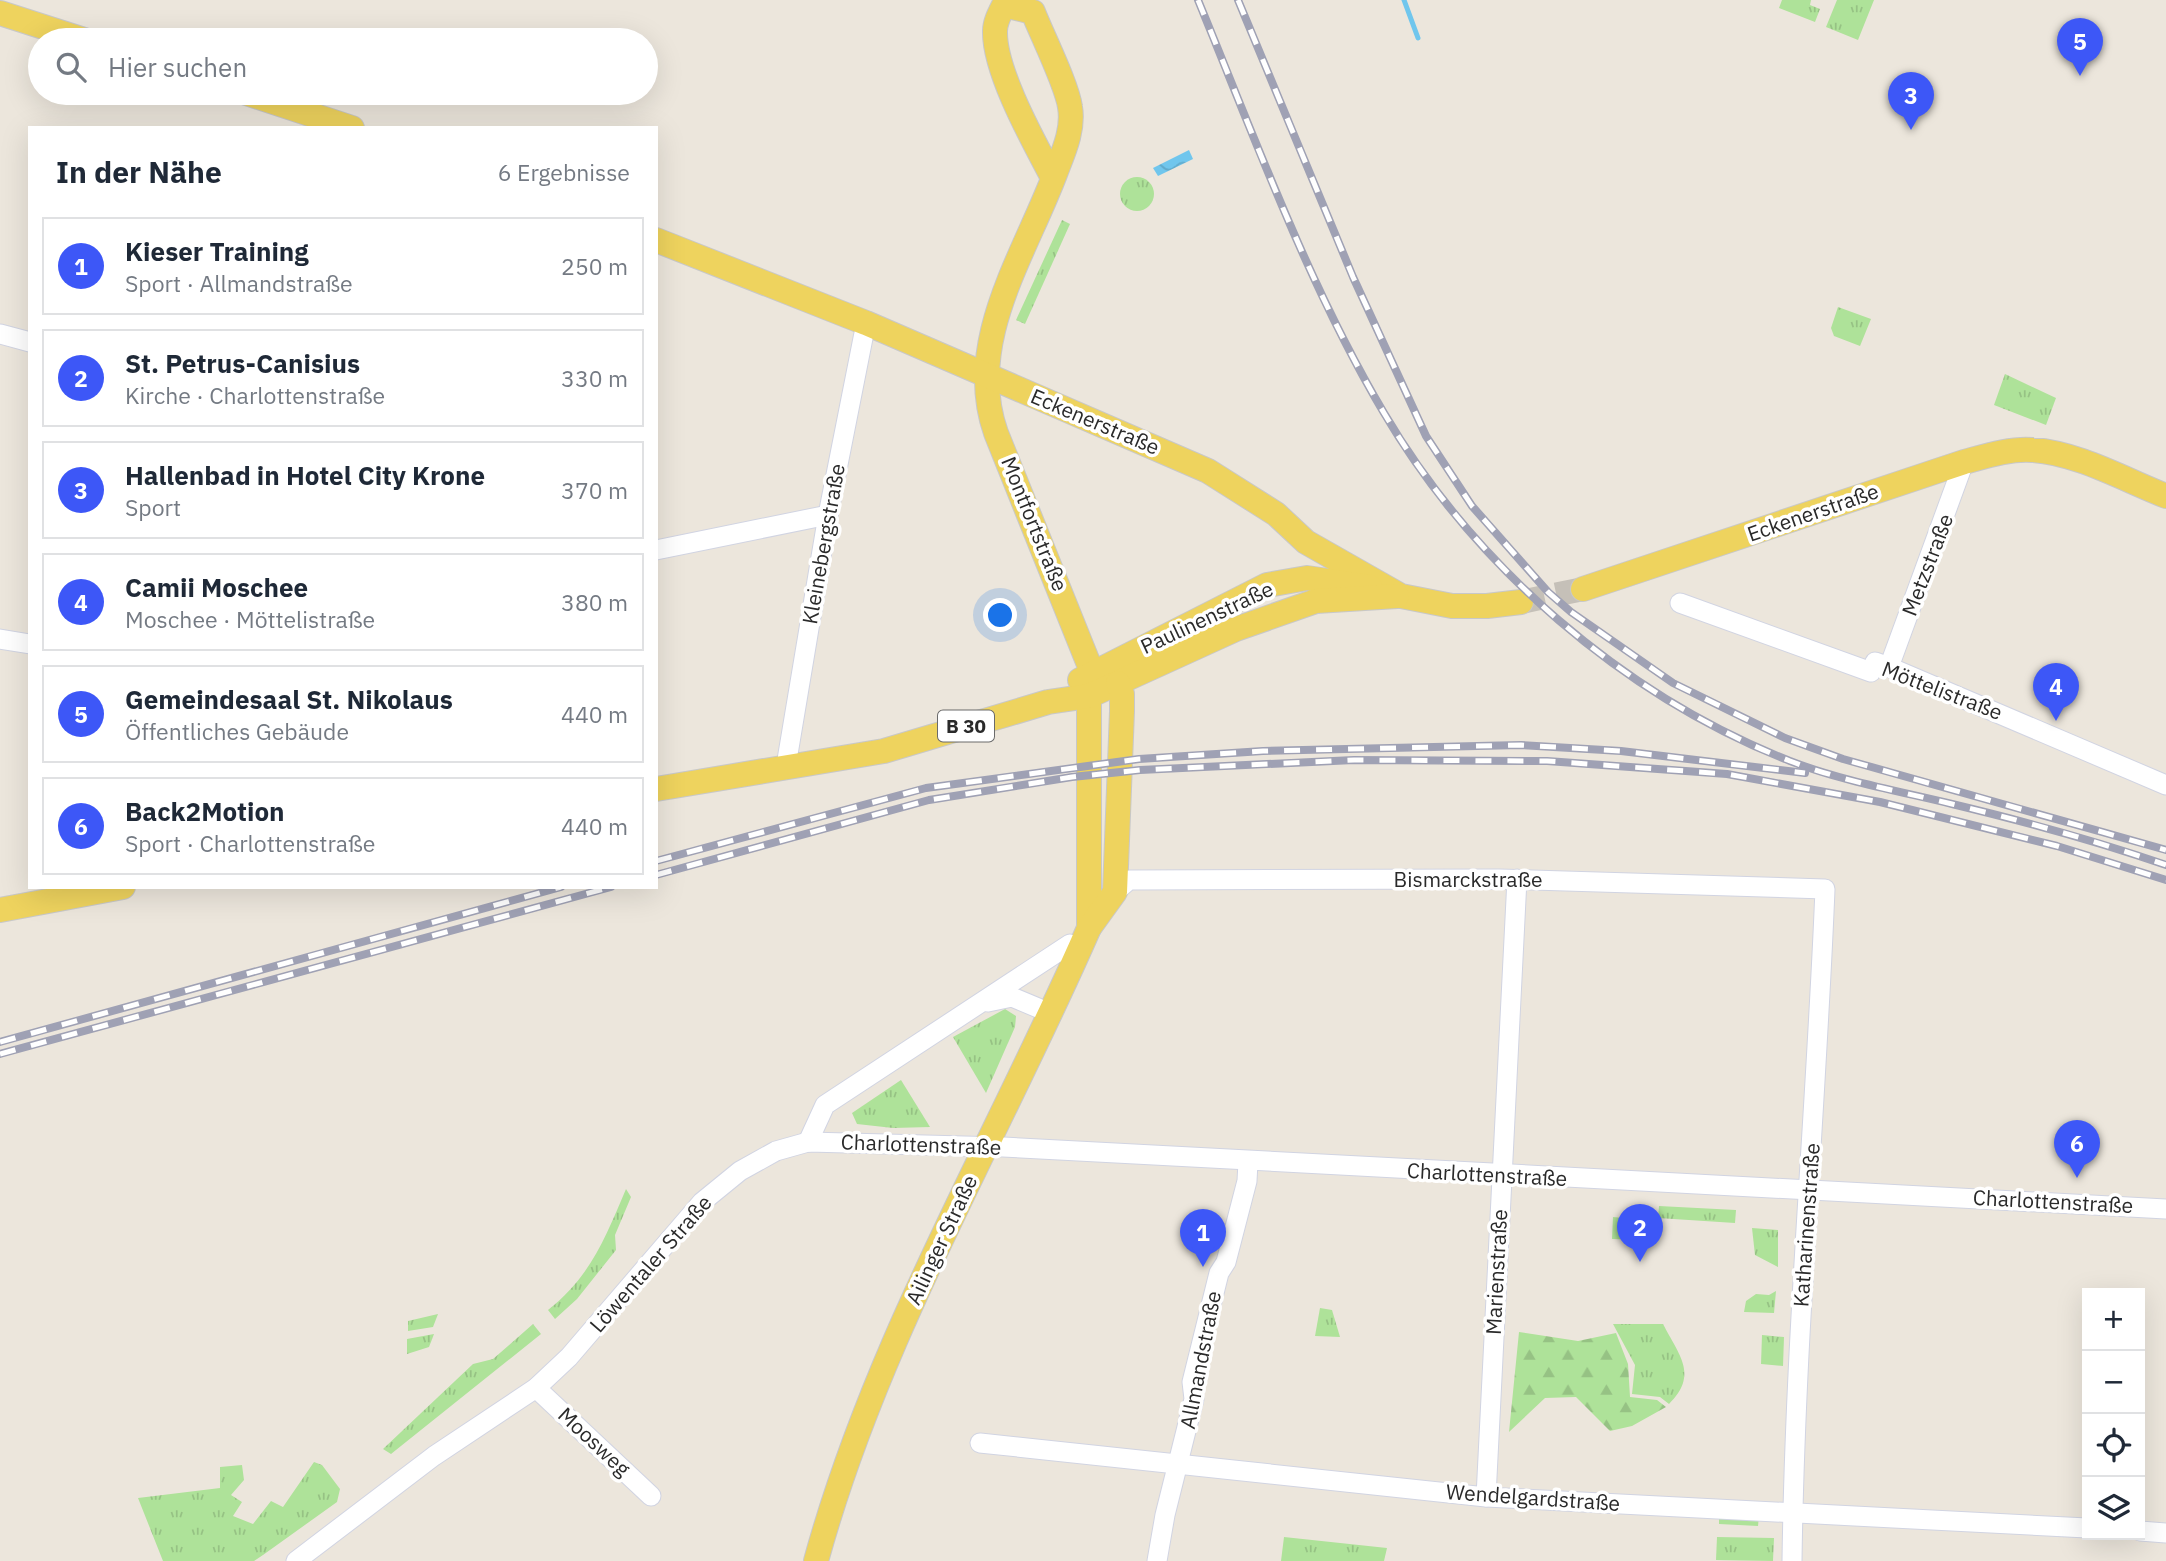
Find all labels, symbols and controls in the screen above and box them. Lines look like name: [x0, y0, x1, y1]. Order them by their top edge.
pin: 5: [2057, 18, 2103, 76]
search box: [28, 28, 658, 105]
icon: search: [52, 48, 90, 86]
text: Hier suchen: [108, 50, 247, 84]
pin: 3: [1888, 72, 1934, 130]
text: In der Nähe: [56, 152, 222, 191]
text: 6 Ergebnisse: [498, 157, 630, 187]
text: Kieser Training: [125, 234, 309, 268]
text: 1: [74, 251, 88, 281]
text: 250 m: [561, 251, 628, 281]
text: Sport · Allmandstraße: [125, 268, 353, 298]
text: St. Petrus-Canisius: [125, 346, 360, 380]
text: 2: [74, 363, 88, 393]
text: 330 m: [561, 363, 628, 393]
text: Kirche · Charlottenstraße: [125, 380, 385, 410]
street label: Eckenerstraße: [1027, 381, 1164, 461]
street label: Montfortstraße: [995, 452, 1075, 595]
text: Hallenbad in Hotel City Krone: [125, 458, 485, 492]
street label: Kleinebergstraße: [795, 461, 851, 626]
text: 3: [74, 475, 88, 505]
text: 370 m: [561, 475, 628, 505]
street label: Eckenerstraße: [1743, 476, 1882, 548]
text: Sport: [125, 492, 181, 522]
street label: Metzstraße: [1895, 510, 1959, 620]
text: Camii Moschee: [125, 570, 308, 604]
street label: Paulinenstraße: [1136, 574, 1277, 660]
text: 4: [74, 587, 88, 617]
text: 380 m: [561, 587, 628, 617]
your location: [983, 598, 1017, 632]
text: Moschee · Möttelistraße: [125, 604, 375, 634]
street label: Möttelistraße: [1878, 654, 2007, 726]
pin: 4: [2033, 663, 2079, 721]
text: Gemeindesaal St. Nikolaus: [125, 682, 453, 716]
text: 5: [74, 699, 88, 729]
text: 440 m: [561, 699, 628, 729]
road number: B 30: [938, 710, 994, 741]
text: Öffentliches Gebäude: [125, 716, 349, 746]
text: Back2Motion: [125, 794, 285, 828]
text: 6: [74, 811, 88, 841]
text: 440 m: [561, 811, 628, 841]
text: Sport · Charlottenstraße: [125, 828, 375, 858]
street label: Bismarckstraße: [1393, 865, 1543, 893]
pin: 6: [2054, 1120, 2100, 1178]
street label: Charlottenstraße: [840, 1127, 1002, 1161]
street label: Katharinenstraße: [1786, 1142, 1826, 1308]
street label: Charlottenstraße: [1406, 1156, 1568, 1192]
street label: Ailinger Straße: [899, 1170, 983, 1309]
street label: Charlottenstraße: [1972, 1183, 2134, 1219]
street label: Löwentaler Straße: [583, 1189, 718, 1338]
pin: 2: [1617, 1204, 1663, 1262]
street label: Marienstraße: [1479, 1208, 1513, 1336]
pin: 1: [1180, 1209, 1226, 1267]
map controls: [2082, 1288, 2145, 1540]
button: +: [2082, 1288, 2145, 1351]
street label: Allmandstraße: [1173, 1289, 1227, 1431]
button: −: [2082, 1351, 2145, 1414]
street label: Moosweg: [552, 1401, 637, 1482]
button: locate: [2082, 1414, 2145, 1477]
street label: Wendelgardstraße: [1445, 1477, 1621, 1517]
button: layers: [2082, 1477, 2145, 1540]

